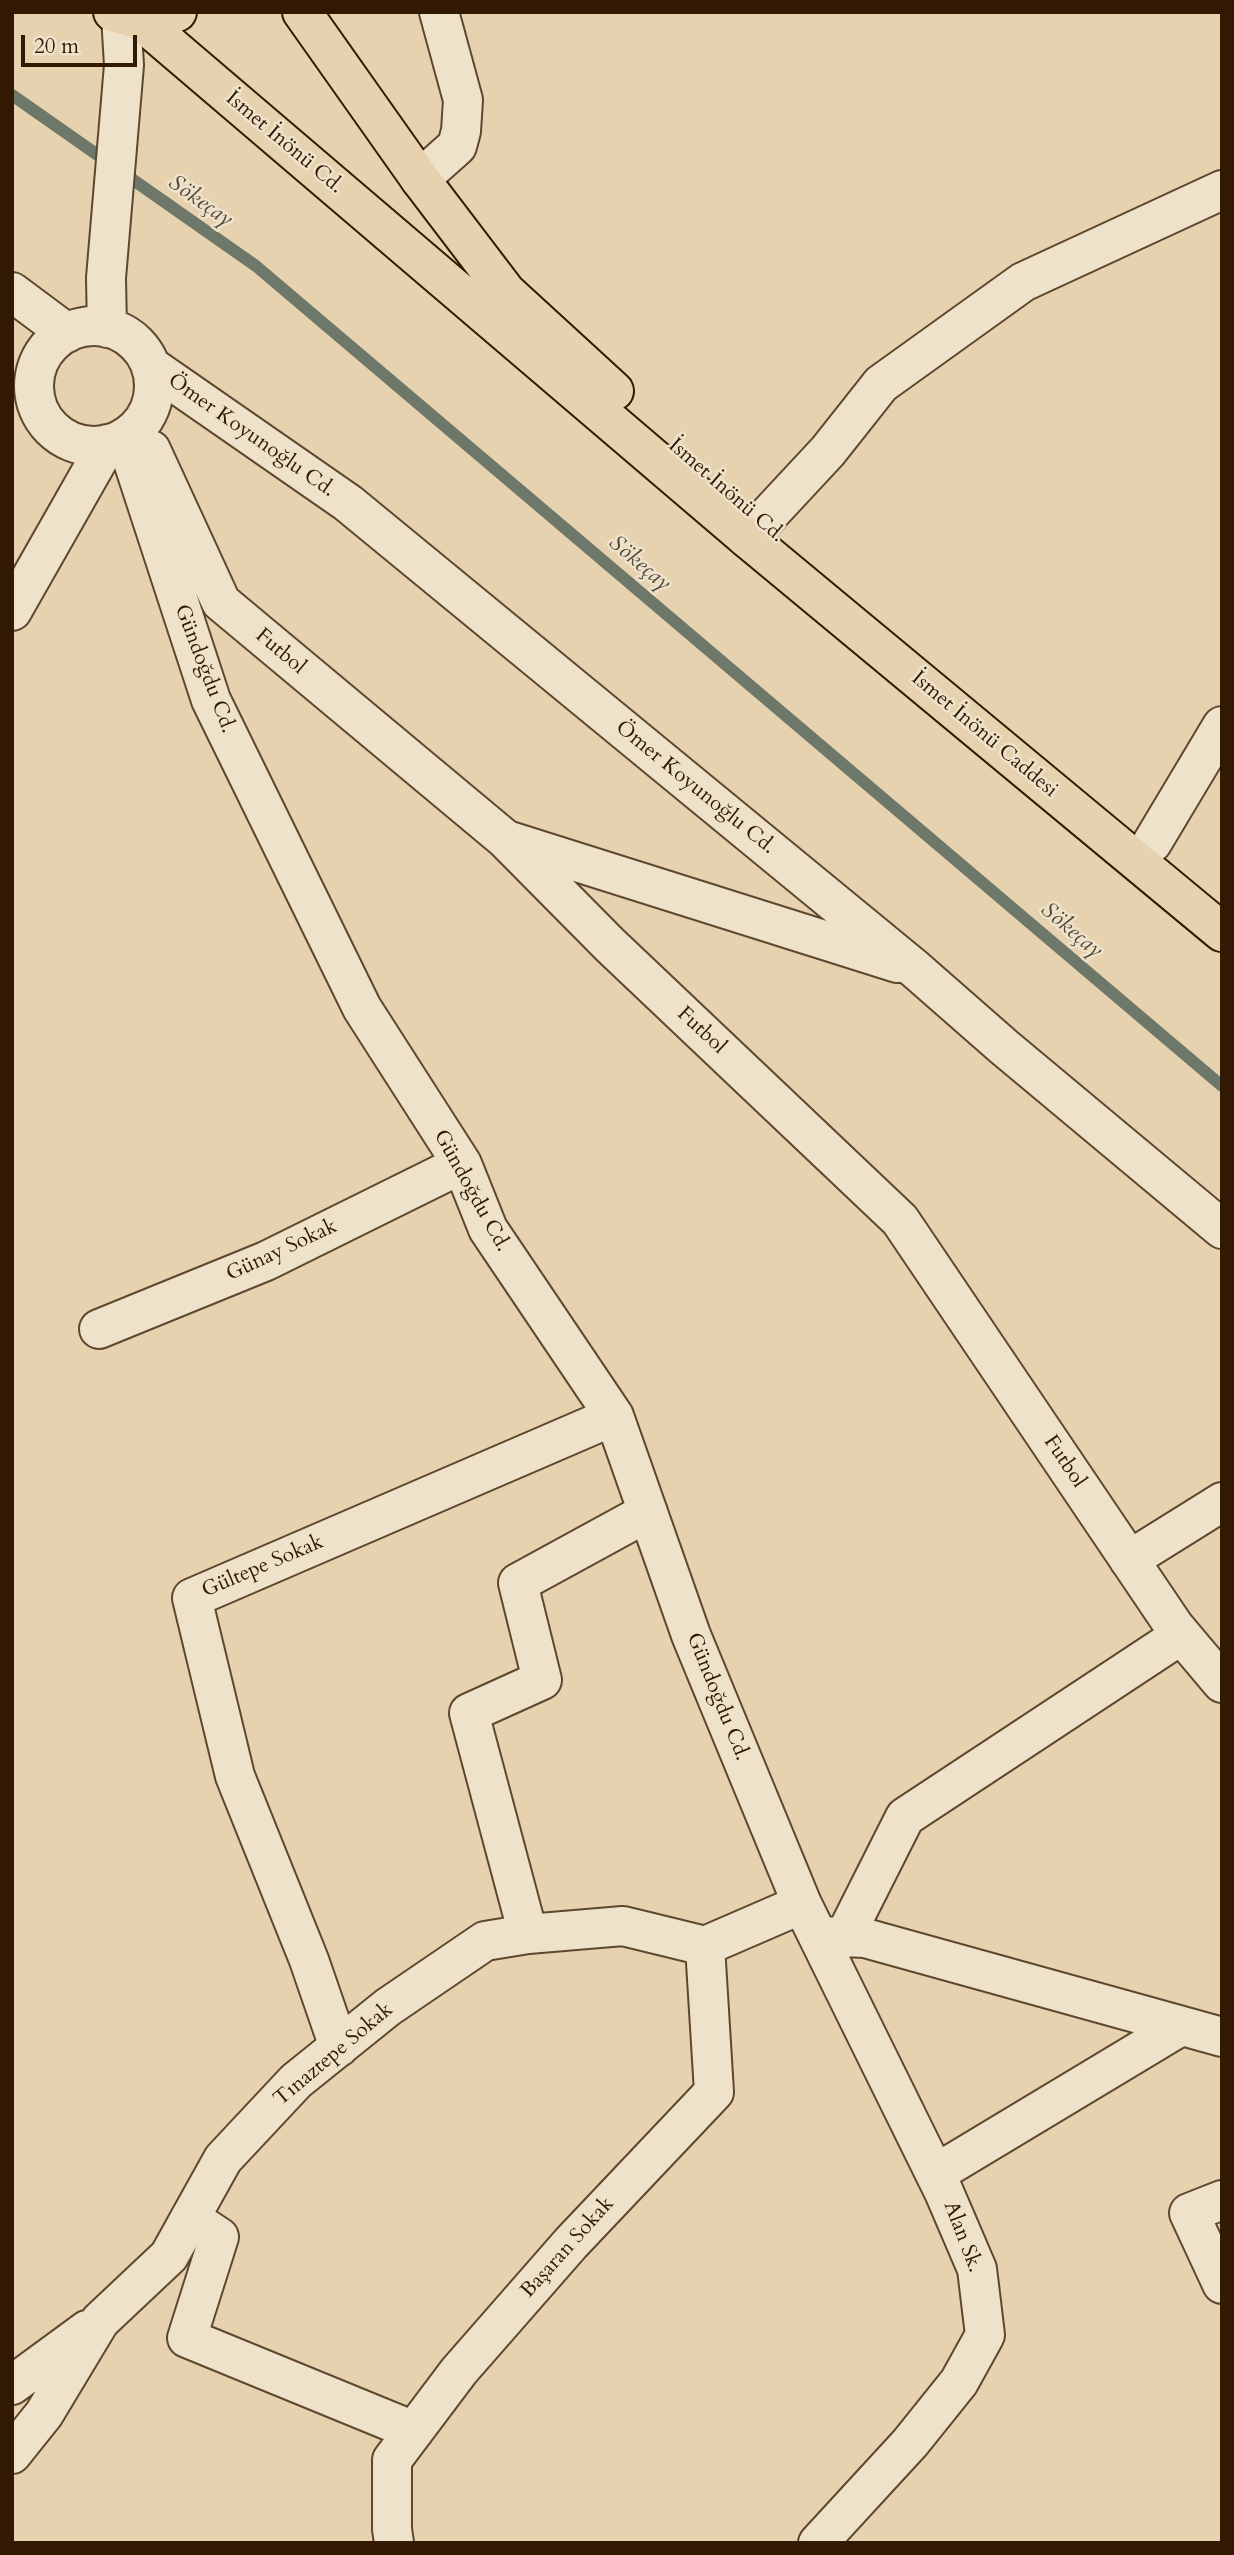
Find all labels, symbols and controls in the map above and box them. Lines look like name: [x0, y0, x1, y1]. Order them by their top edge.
scale bar: [24, 21, 140, 65]
text: 20 m: [34, 32, 79, 61]
street label: İsmet İnönü Cd.: [220, 86, 348, 200]
water label: Sökeçay: [162, 170, 238, 234]
street label: Ömer Koyunoğlu Cd.: [162, 369, 340, 503]
street label: İsmet İnönü Cd.: [663, 434, 789, 548]
water label: Sökeçay: [602, 530, 676, 598]
street label: Gündoğdu Cd.: [168, 601, 240, 737]
street label: Futbol: [250, 624, 310, 680]
street label: İsmet İnönü Caddesi: [906, 666, 1062, 804]
street label: Ömer Koyunoğlu Cd.: [610, 716, 780, 860]
water label: Sökeçay: [1034, 897, 1108, 965]
street label: Futbol: [671, 1002, 731, 1060]
street label: Gündoğdu Cd.: [427, 1126, 515, 1256]
street label: Günay Sokak: [223, 1214, 341, 1288]
street label: Futbol: [1037, 1431, 1091, 1493]
street label: Gültepe Sokak: [199, 1530, 327, 1604]
street label: Gündoğdu Cd.: [680, 1630, 754, 1764]
street label: Tınaztepe Sokak: [269, 1998, 399, 2112]
street label: Başaran Sokak: [516, 2192, 620, 2304]
street label: Alan Sk.: [937, 2198, 987, 2276]

